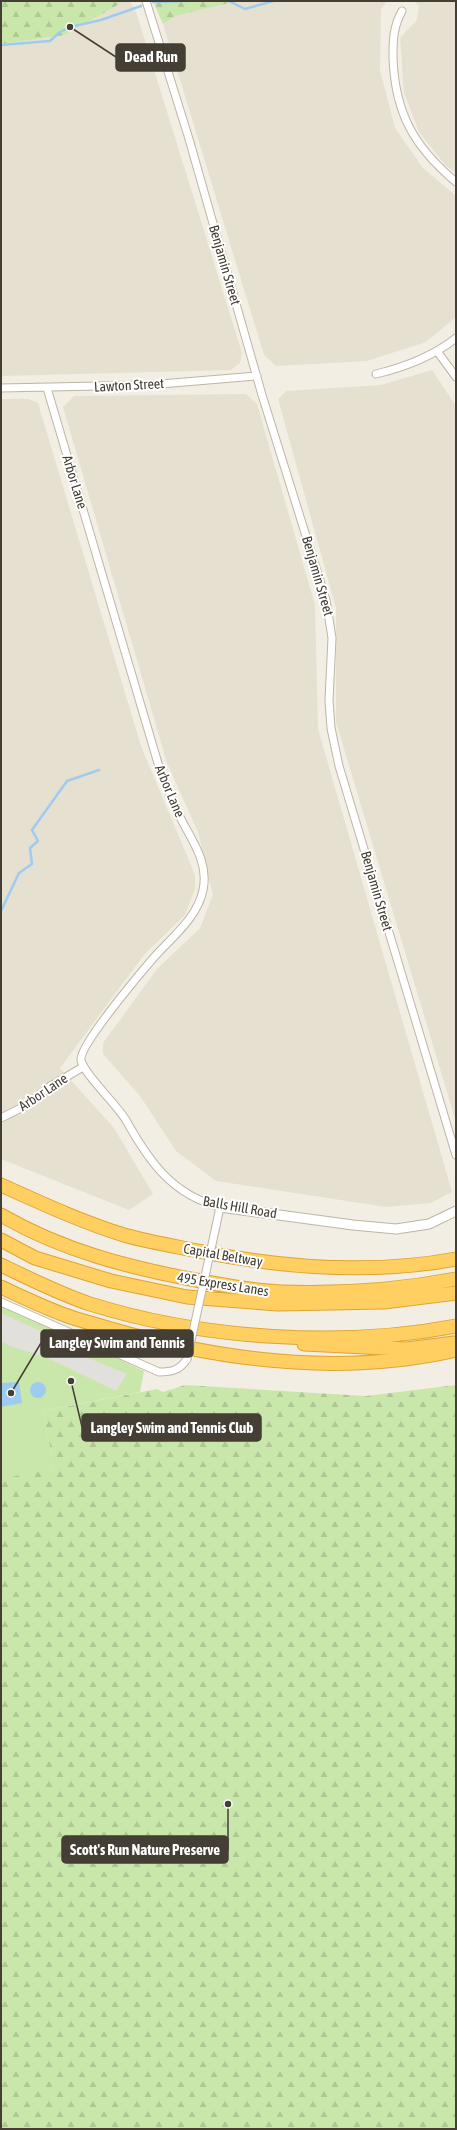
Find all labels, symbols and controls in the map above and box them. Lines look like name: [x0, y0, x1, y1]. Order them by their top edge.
callout: Dead Run: [116, 44, 185, 71]
text: Dead Run: [124, 48, 178, 65]
street label: Benjamin Street: [206, 223, 244, 307]
street label: Lawton Street: [94, 375, 164, 395]
street label: Arbor Lane: [59, 453, 91, 511]
street label: Benjamin Street: [299, 534, 337, 618]
street label: Arbor Lane: [152, 762, 188, 820]
street label: Benjamin Street: [358, 849, 396, 933]
street label: Arbor Lane: [16, 1070, 70, 1114]
street label: Balls Hill Road: [202, 1193, 278, 1221]
street label: Capital Beltway: [182, 1240, 264, 1270]
street label: 495 Express Lanes: [176, 1269, 270, 1299]
callout: Langley Swim and Tennis: [41, 1330, 193, 1357]
text: Langley Swim and Tennis: [49, 1334, 186, 1351]
callout: Langley Swim and Tennis Club: [82, 1414, 261, 1441]
text: Langley Swim and Tennis Club: [91, 1419, 253, 1436]
callout: Scott's Run Nature Preserve: [62, 1836, 228, 1863]
text: Scott's Run Nature Preserve: [70, 1841, 220, 1858]

